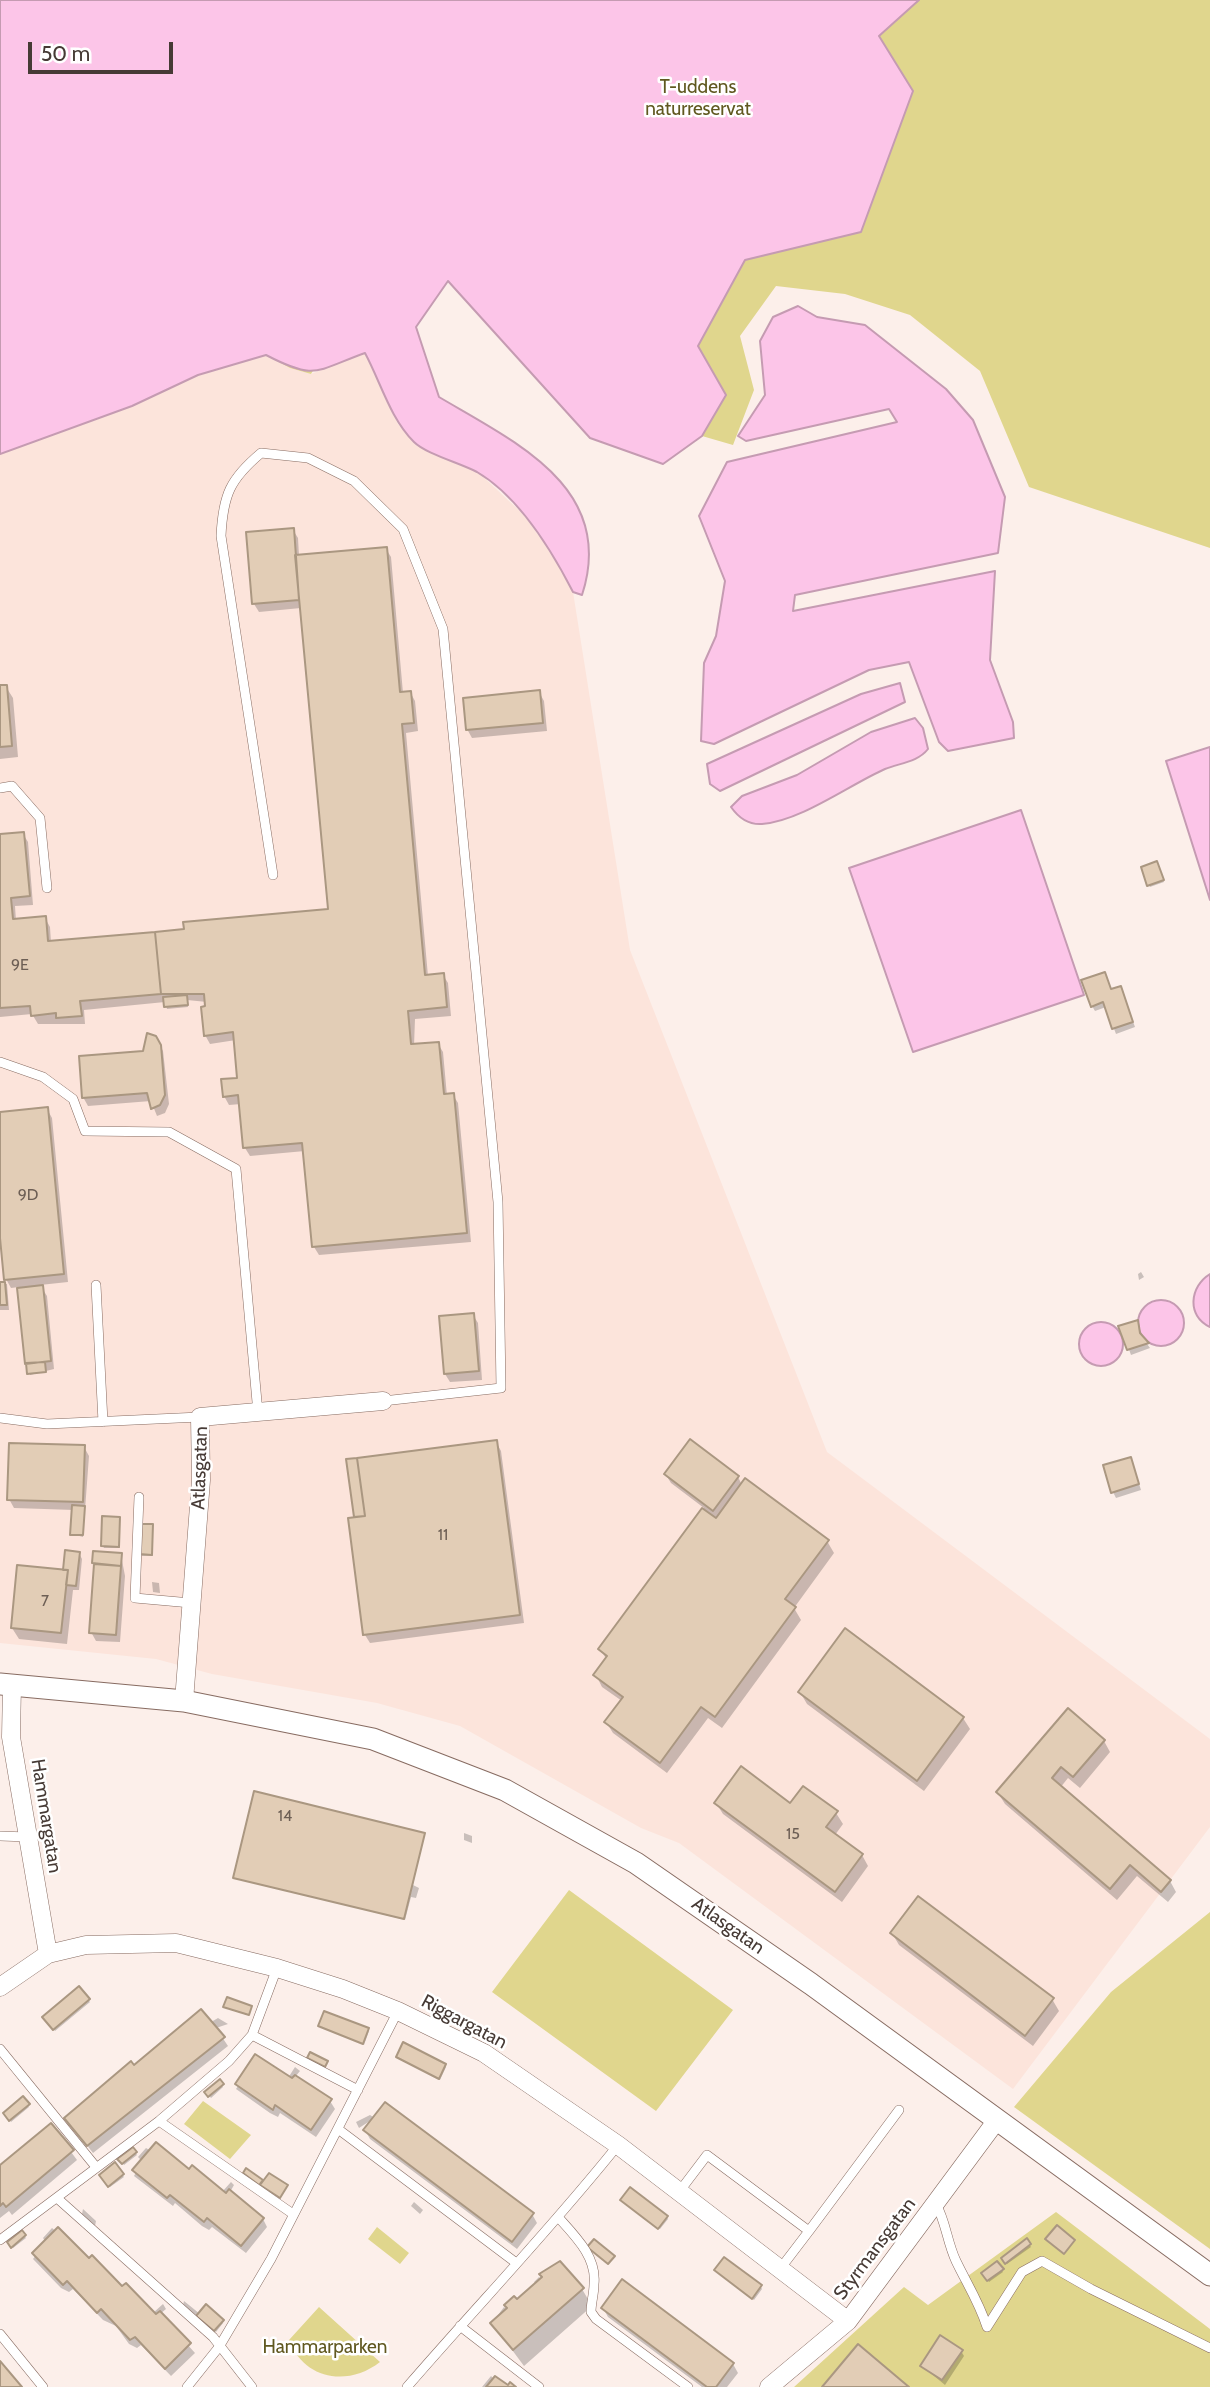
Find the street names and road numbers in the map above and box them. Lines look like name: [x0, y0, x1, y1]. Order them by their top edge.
street label: Atlasgatan: [187, 1426, 213, 1510]
street label: Hammargatan: [26, 1757, 66, 1875]
street label: Atlasgatan: [687, 1893, 769, 1959]
street label: Riggargatan: [417, 1990, 511, 2054]
street label: Styrmansgatan: [829, 2194, 921, 2304]

